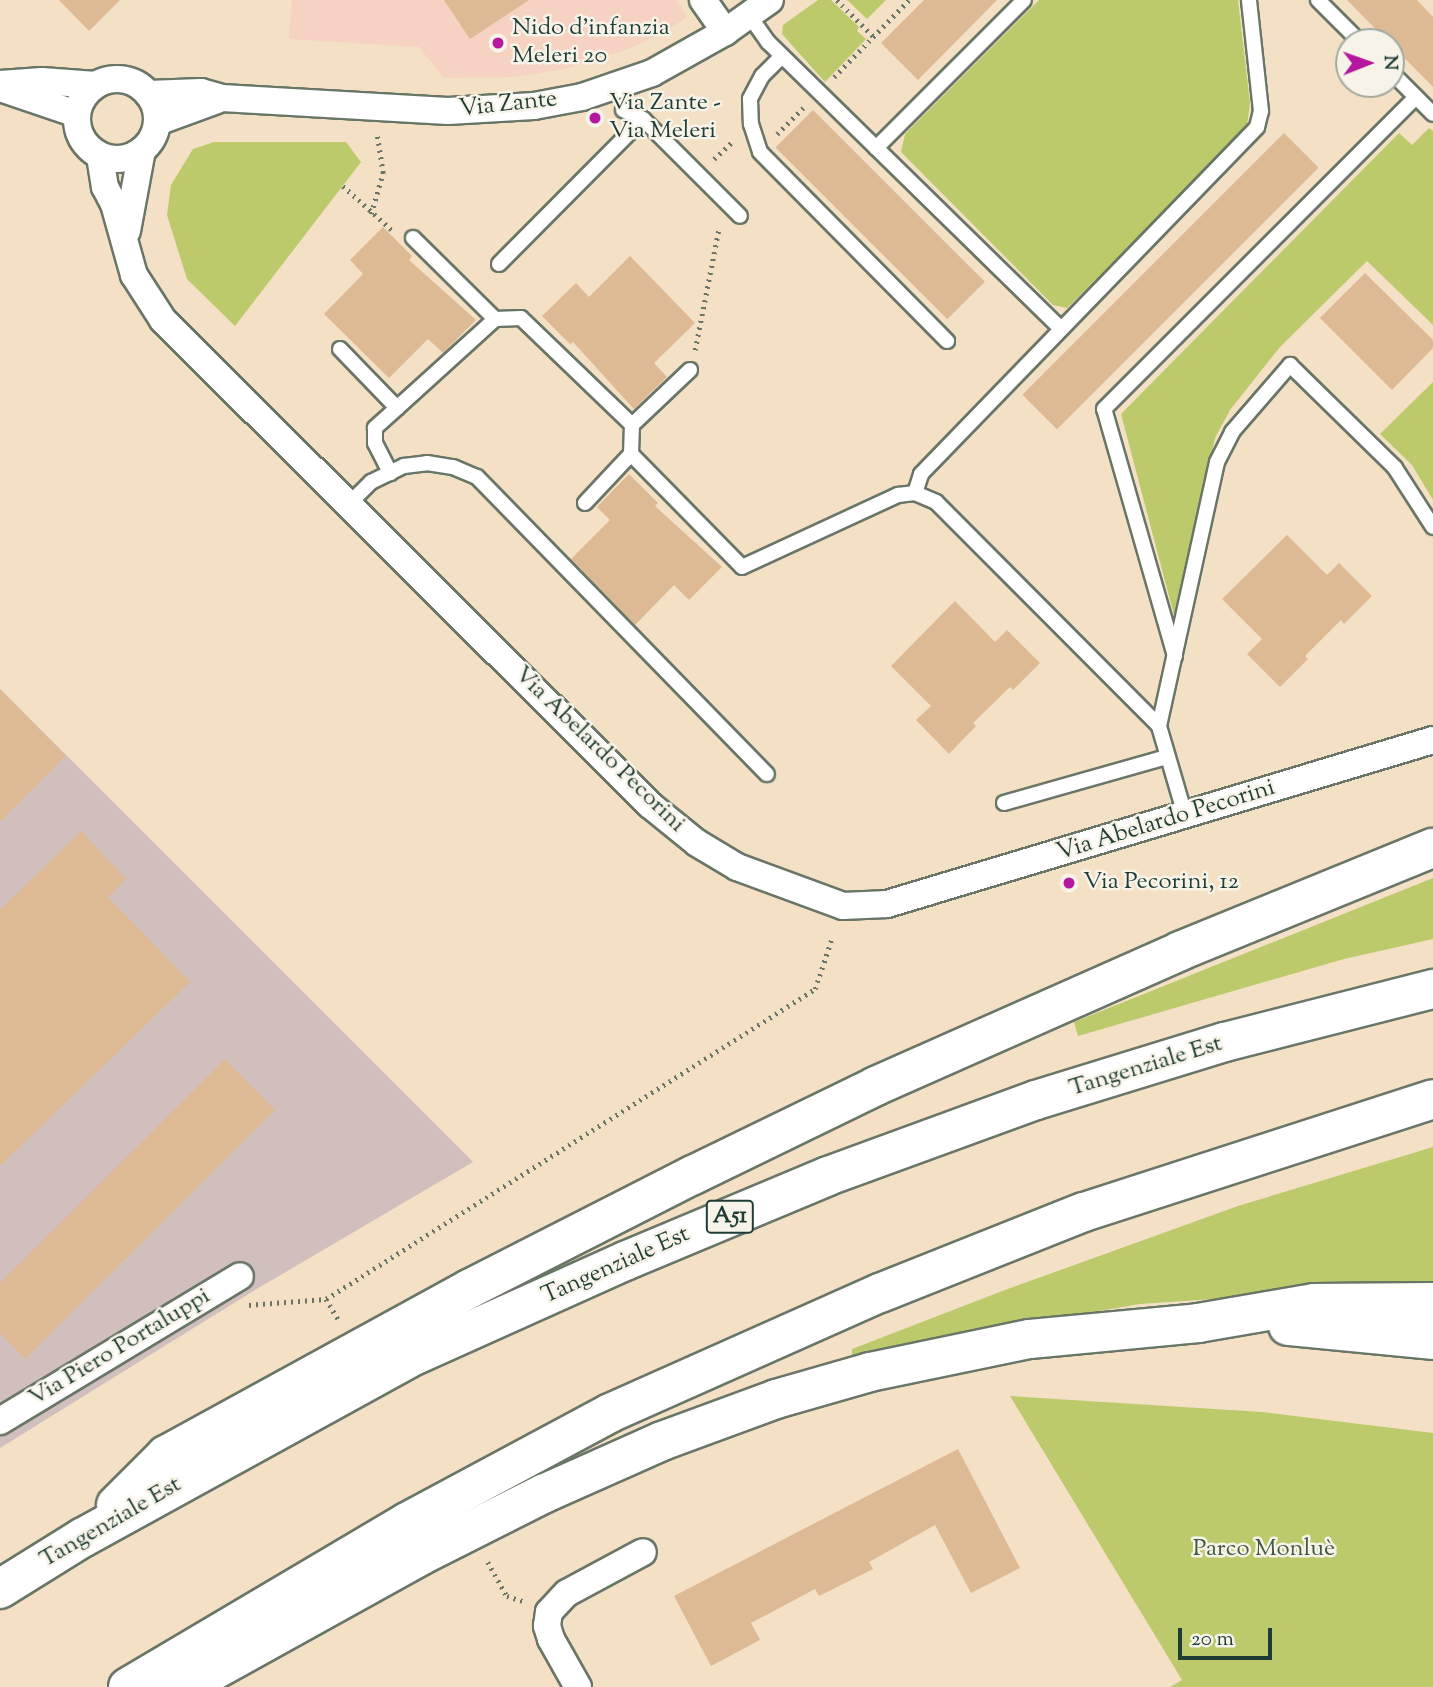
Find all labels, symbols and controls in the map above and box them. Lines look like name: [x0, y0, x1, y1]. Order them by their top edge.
place label: Nido d'infanzia Meleri 20: [512, 15, 670, 71]
north arrow: [1335, 28, 1405, 98]
marker: Nido d'infanzia Meleri 20: [490, 35, 506, 51]
text: N: [1376, 55, 1403, 70]
street label: Via Zante: [457, 86, 559, 124]
place label: Via Zante - Via Meleri: [609, 90, 721, 146]
marker: Via Zante - Via Meleri: [587, 110, 603, 126]
street label: Via Abelardo Pecorini: [507, 661, 691, 839]
street label: Via Abelardo Pecorini: [1053, 774, 1279, 868]
place label: Via Pecorini, 12: [1083, 869, 1239, 897]
marker: Via Pecorini, 12: [1061, 875, 1077, 891]
street label: Tangenziale Est: [1066, 1030, 1226, 1104]
road number: A51: [706, 1198, 754, 1236]
street label: Tangenziale Est: [538, 1221, 694, 1311]
street label: Via Piero Portaluppi: [24, 1282, 216, 1414]
street label: Tangenziale Est: [35, 1471, 187, 1575]
park label: Parco Monluè: [1193, 1536, 1335, 1564]
scale bar: [1181, 1614, 1276, 1658]
text: 20 m: [1191, 1625, 1234, 1655]

